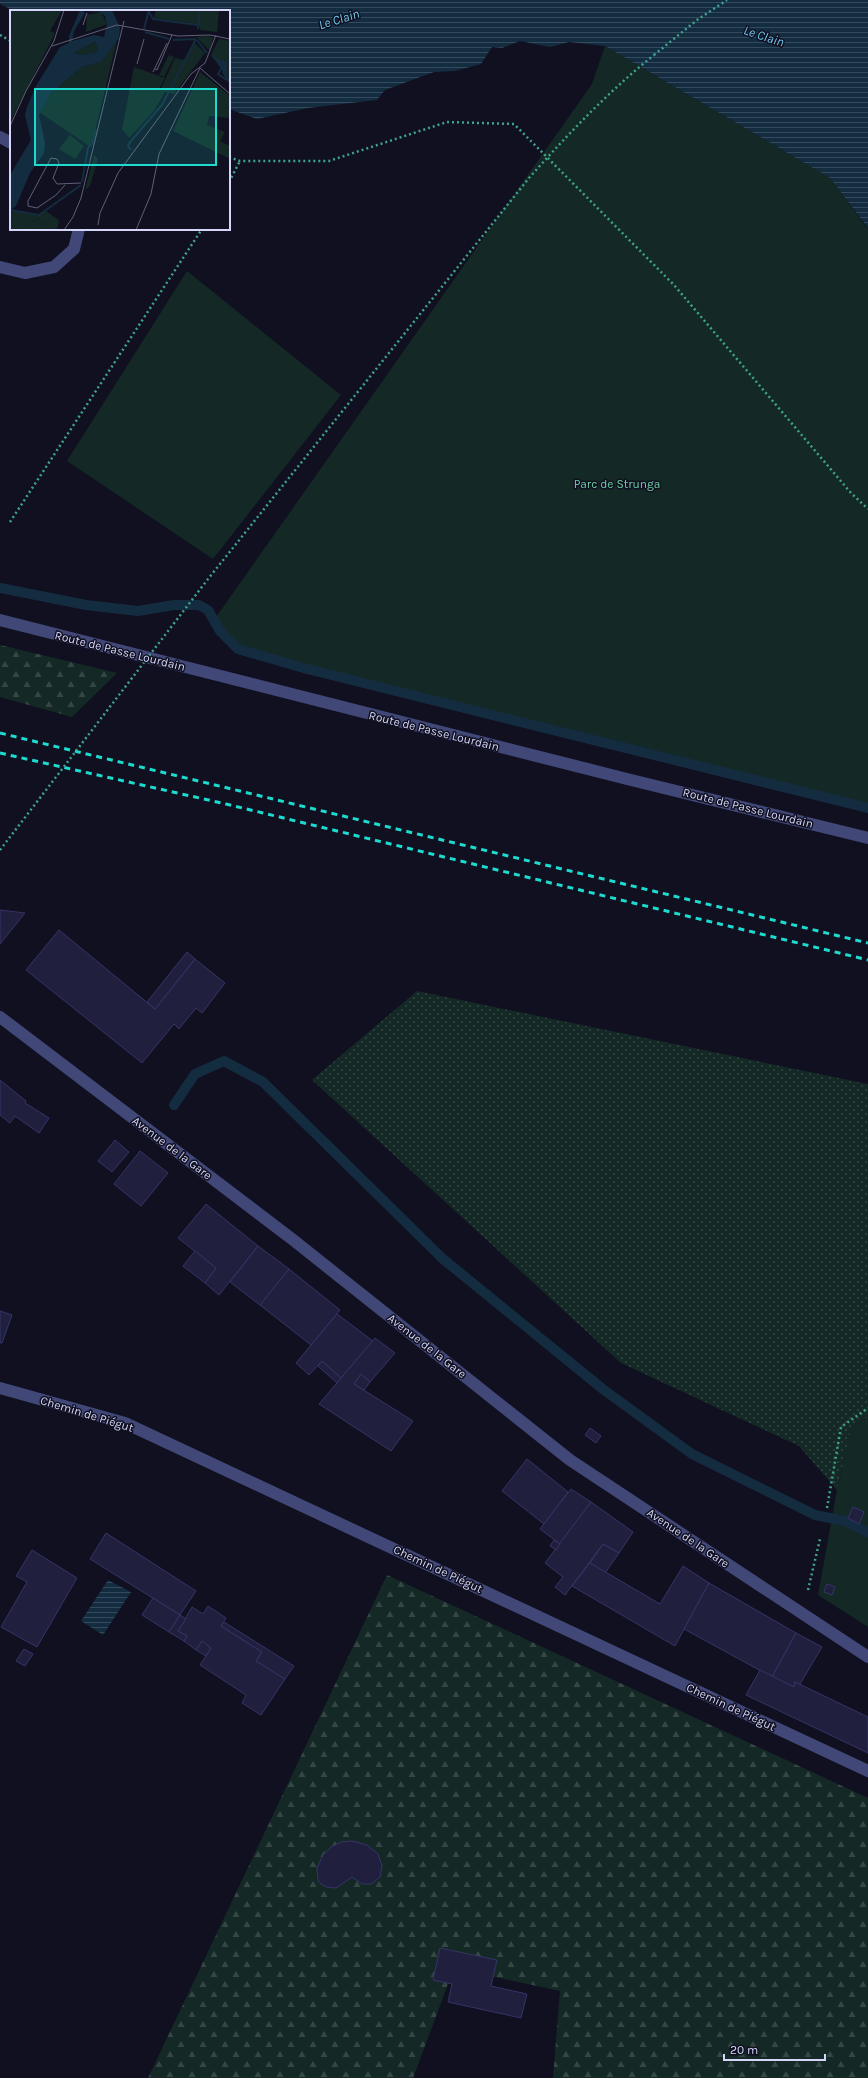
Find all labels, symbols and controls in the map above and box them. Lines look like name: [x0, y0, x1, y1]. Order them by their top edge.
water label: Le Clain: [317, 6, 361, 32]
inset map: [10, 10, 230, 230]
water label: Le Clain: [742, 22, 786, 50]
park label: Parc de Strunga: [574, 477, 660, 491]
street label: Route de Passe Lourdain: [53, 628, 187, 674]
street label: Route de Passe Lourdain: [367, 708, 501, 754]
street label: Route de Passe Lourdain: [681, 785, 815, 831]
street label: Avenue de la Gare: [129, 1113, 215, 1183]
street label: Avenue de la Gare: [385, 1311, 469, 1381]
street label: Chemin de Piégut: [39, 1393, 136, 1435]
street label: Avenue de la Gare: [644, 1505, 732, 1571]
street label: Chemin de Piégut: [391, 1542, 485, 1596]
street label: Chemin de Piégut: [684, 1680, 778, 1734]
scale bar: [724, 2036, 825, 2062]
text: 20 m: [730, 2043, 758, 2057]

